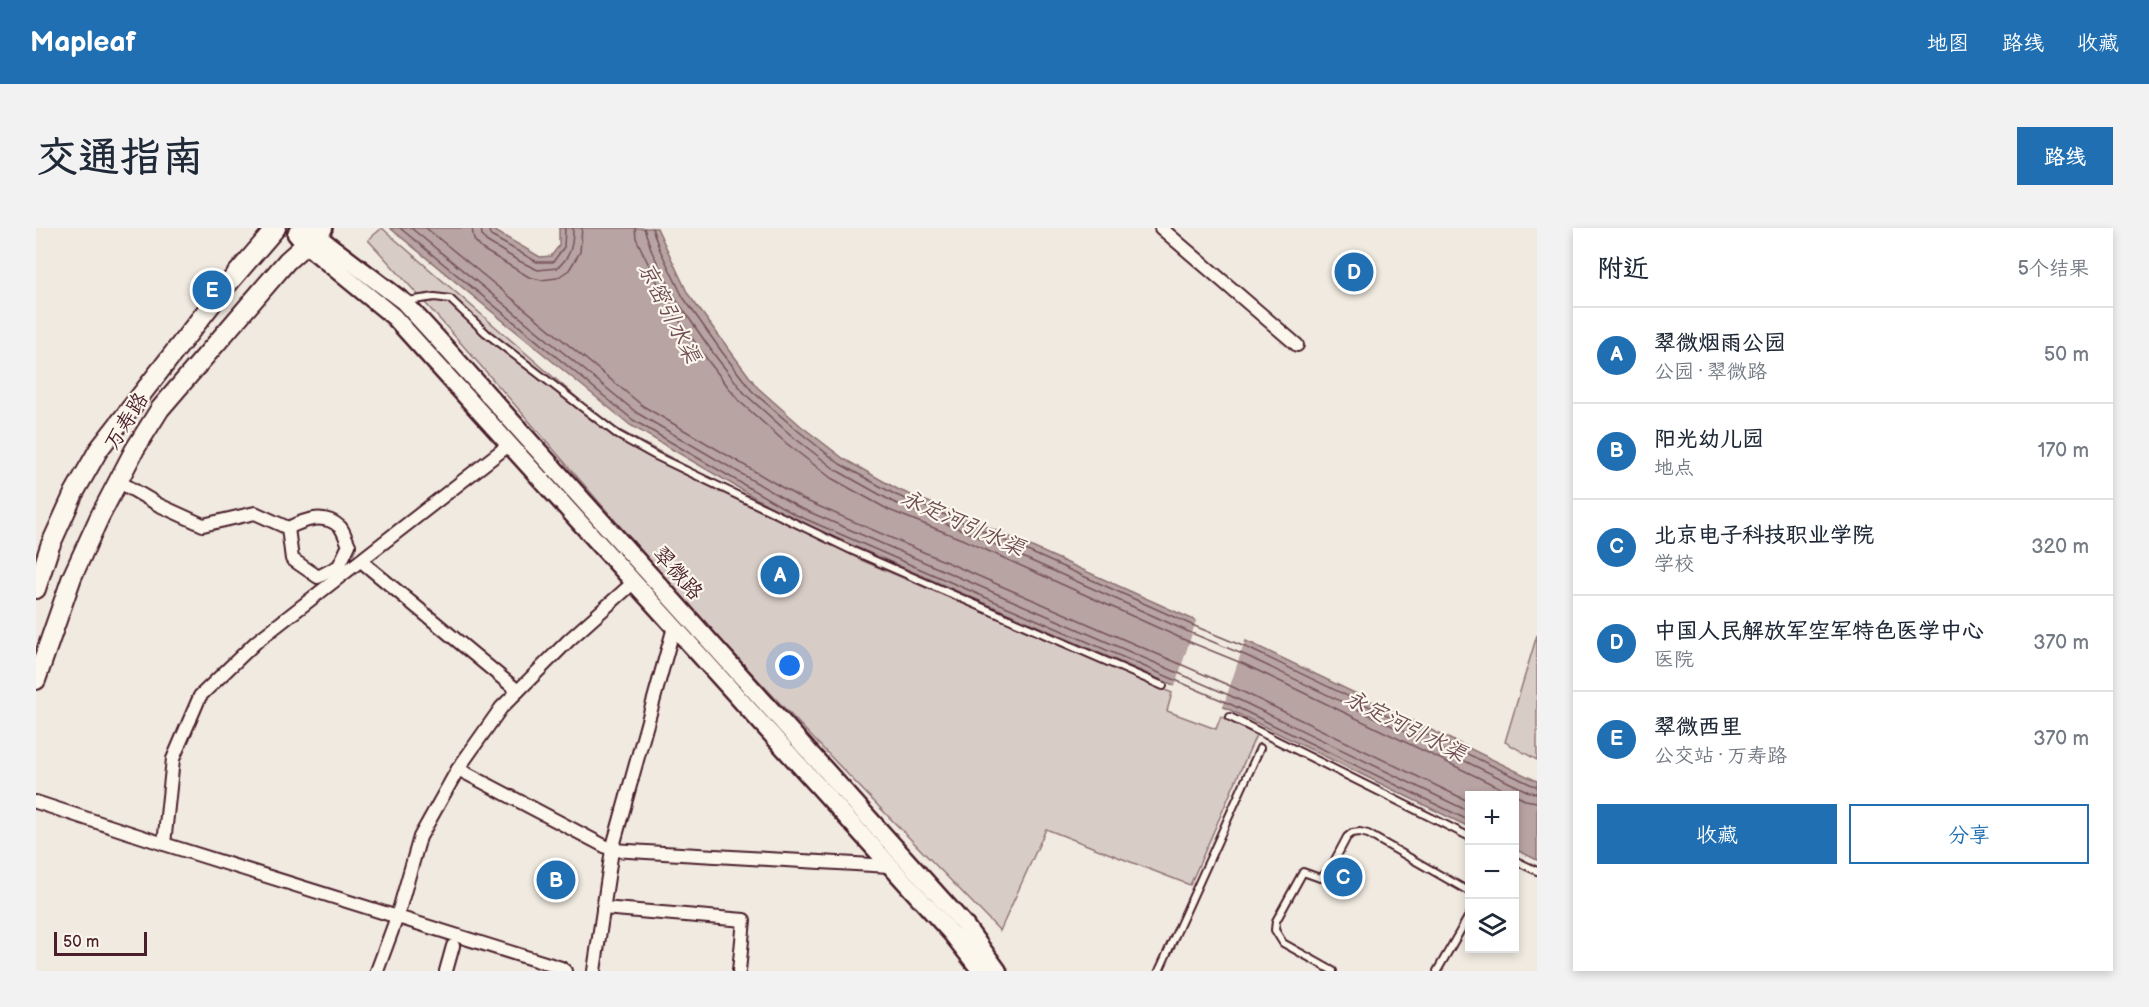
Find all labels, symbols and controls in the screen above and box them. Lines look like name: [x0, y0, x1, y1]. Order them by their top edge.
text: Mapleaf: [30, 26, 136, 59]
text: 地图: [1927, 31, 1969, 56]
text: 路线: [2002, 31, 2044, 56]
text: 收藏: [2077, 31, 2119, 56]
button: 路线: [2017, 127, 2113, 185]
text: 交通指南: [36, 133, 204, 184]
pin: D: [1334, 250, 1374, 294]
text: 附近: [1597, 254, 1649, 285]
text: 5个结果: [2018, 257, 2089, 281]
water label: 京密引水渠: [632, 258, 707, 370]
pin: E: [192, 268, 231, 312]
text: 翠微烟雨公园: [1654, 330, 1786, 357]
text: A: [1610, 343, 1623, 367]
text: 50 m: [2044, 343, 2089, 367]
text: 公园 · 翠微路: [1654, 360, 1767, 384]
street label: 万寿路: [99, 388, 154, 455]
text: 阳光幼儿园: [1654, 426, 1764, 453]
text: B: [1609, 439, 1624, 463]
text: 170 m: [2038, 439, 2089, 463]
text: 地点: [1654, 456, 1694, 480]
water label: 永定河引水渠: [897, 484, 1030, 563]
text: 北京电子科技职业学院: [1654, 522, 1874, 549]
text: C: [1609, 535, 1624, 559]
text: 320 m: [2031, 535, 2089, 559]
street label: 翠微路: [647, 542, 708, 605]
pin: A: [760, 552, 800, 598]
text: 学校: [1654, 552, 1694, 576]
text: 中国人民解放军空军特色医学中心: [1654, 618, 1984, 645]
text: D: [1610, 631, 1623, 655]
text: 370 m: [2033, 631, 2089, 655]
text: 医院: [1654, 648, 1694, 672]
your location: [775, 651, 804, 680]
water label: 永定河引水渠: [1340, 684, 1472, 769]
text: 翠微西里: [1654, 714, 1742, 741]
text: E: [1610, 727, 1623, 751]
text: 370 m: [2033, 727, 2089, 751]
text: 公交站 · 万寿路: [1654, 744, 1787, 768]
map controls: [1465, 791, 1519, 953]
button: +: [1465, 791, 1519, 845]
button: 收藏: [1597, 804, 1837, 864]
button: 分享: [1849, 804, 2089, 864]
button: −: [1465, 845, 1519, 899]
pin: C: [1324, 854, 1362, 900]
pin: B: [536, 858, 576, 902]
button: layers: [1465, 899, 1519, 953]
scale bar: [54, 929, 147, 956]
text: 50 m: [63, 933, 99, 952]

